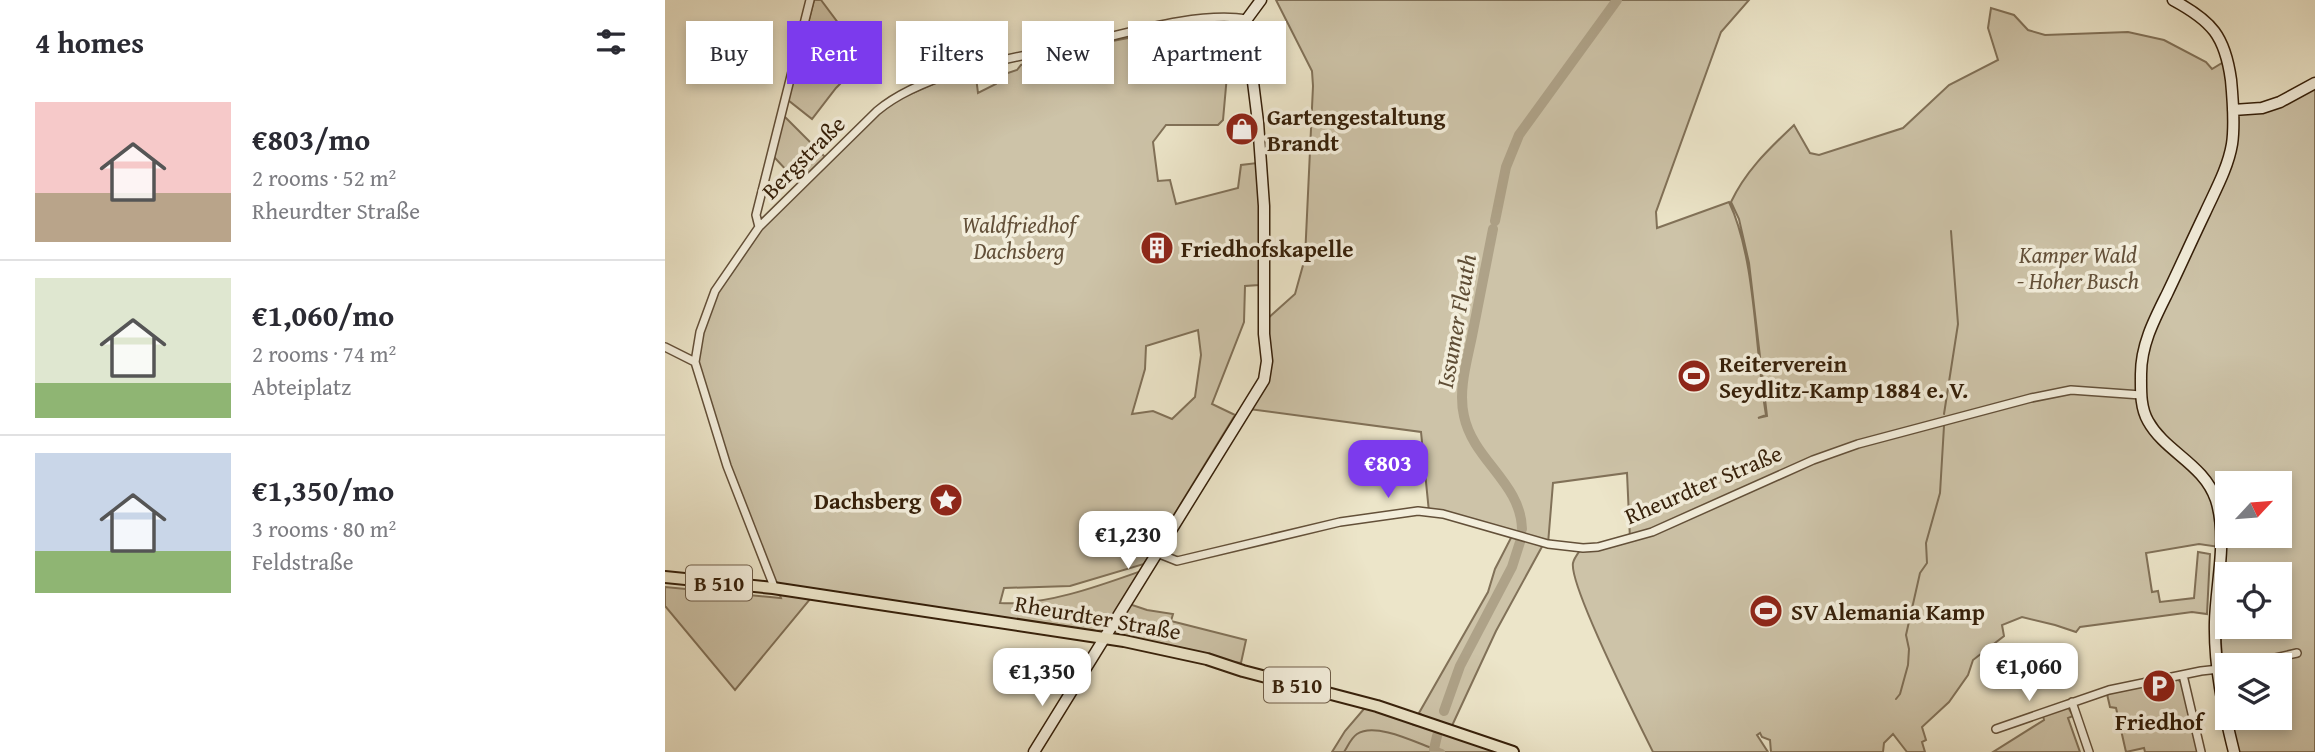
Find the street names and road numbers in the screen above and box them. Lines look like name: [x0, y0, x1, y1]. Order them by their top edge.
street label: Bergstraße: [754, 108, 852, 206]
street label: Rheurdter Straße: [1619, 436, 1787, 532]
road number: B 510: [686, 566, 752, 600]
street label: Rheurdter Straße: [1012, 586, 1184, 648]
road number: B 510: [1264, 668, 1330, 702]

